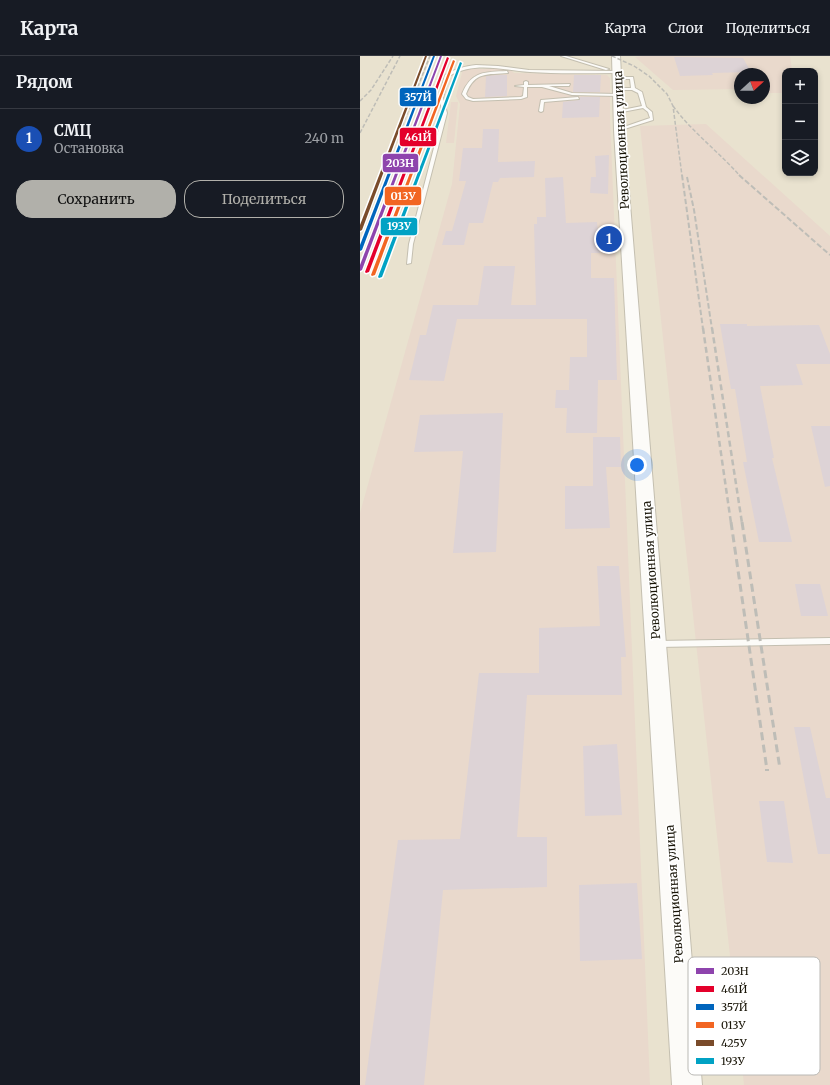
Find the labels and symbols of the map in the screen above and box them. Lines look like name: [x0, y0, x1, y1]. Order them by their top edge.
north arrow: [734, 68, 770, 104]
street label: Революционная улица: [610, 70, 632, 210]
line badge: 357Й: [399, 87, 437, 107]
text: 357Й: [404, 90, 432, 104]
line badge: 461Й: [399, 127, 437, 147]
text: 461Й: [404, 130, 432, 144]
line badge: 203Н: [382, 153, 419, 173]
text: 203Н: [386, 156, 414, 170]
line badge: 013У: [384, 186, 422, 206]
text: 013У: [390, 189, 416, 203]
line badge: 193У: [380, 217, 418, 236]
text: 193У: [387, 219, 412, 233]
pin: 1: [596, 224, 622, 254]
your location: [627, 455, 647, 475]
street label: Революционная улица: [639, 500, 663, 640]
street label: Революционная улица: [662, 824, 686, 964]
legend: [688, 957, 820, 1075]
text: 203Н: [721, 964, 749, 978]
text: 461Й: [721, 982, 747, 996]
text: 357Й: [721, 1000, 748, 1014]
text: 013У: [721, 1018, 746, 1032]
text: 425У: [721, 1036, 748, 1050]
text: 193У: [721, 1054, 746, 1068]

